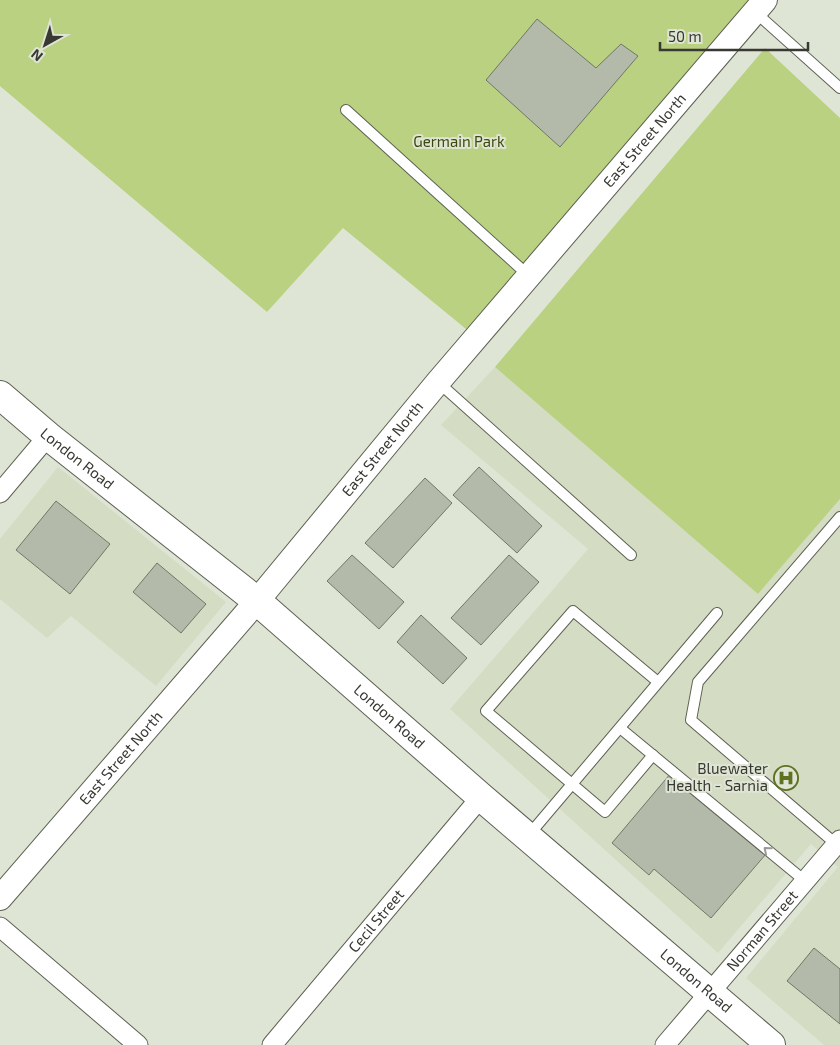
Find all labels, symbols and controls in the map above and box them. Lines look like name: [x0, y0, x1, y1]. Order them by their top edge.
north arrow: [20, 20, 70, 70]
scale bar: [660, 20, 808, 52]
text: 50 m: [668, 27, 702, 45]
text: N: [27, 46, 46, 65]
street label: East Street North: [599, 89, 689, 190]
park label: Germain Park: [413, 132, 505, 150]
street label: East Street North: [337, 397, 426, 500]
street label: London Road: [37, 424, 118, 493]
street label: London Road: [350, 680, 429, 752]
street label: East Street North: [75, 707, 166, 808]
place label: Bluewater Health - Sarnia: [666, 759, 768, 794]
hospital icon: Bluewater Health - Sarnia: [773, 765, 799, 791]
one-way arrow: [764, 846, 773, 855]
street label: Cecil Street: [344, 885, 407, 956]
street label: Norman Street: [722, 886, 801, 974]
street label: London Road: [657, 944, 736, 1016]

